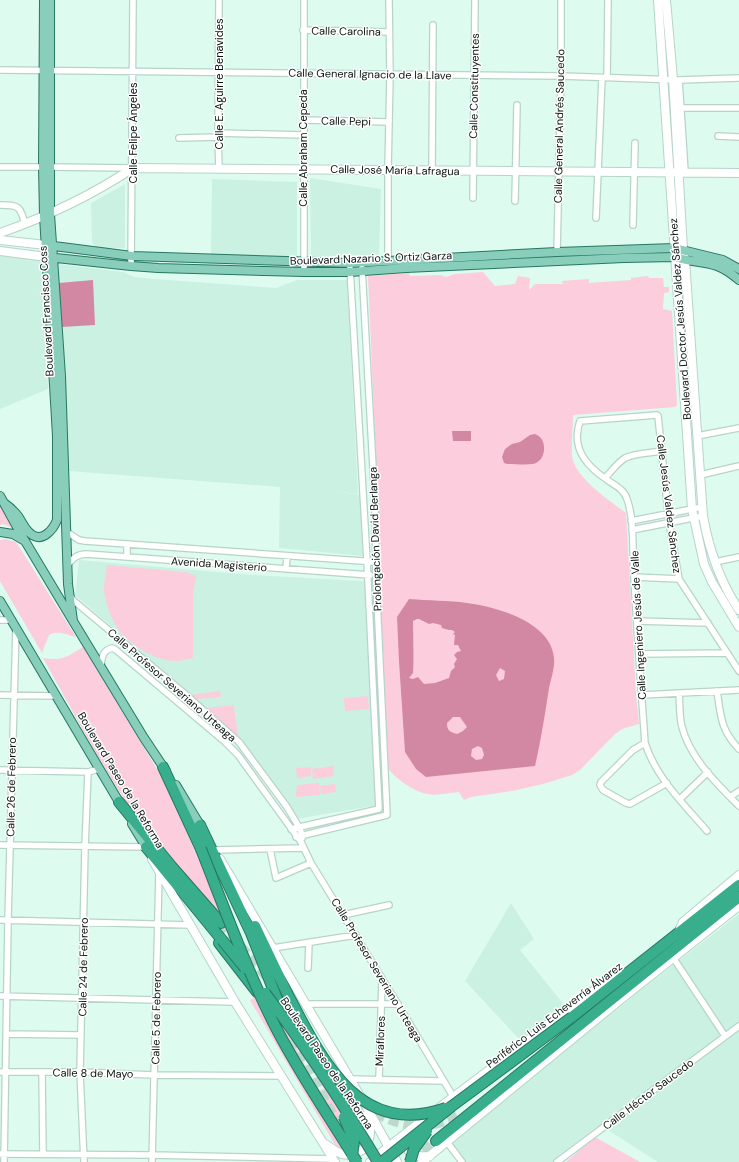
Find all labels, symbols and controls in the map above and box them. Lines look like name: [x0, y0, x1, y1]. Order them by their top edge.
street label: Calle E. Aguirre Benavides: [212, 19, 226, 149]
street label: Calle Carolina: [311, 23, 381, 39]
street label: Calle Constituyentes: [466, 33, 482, 139]
street label: Calle General Andrés Saucedo: [551, 49, 567, 203]
street label: Calle General Ignacio de la Llave: [288, 66, 452, 82]
street label: Calle Felipe Ángeles: [126, 82, 140, 184]
street label: Calle Abraham Cepeda: [296, 89, 310, 207]
street label: Calle Pepi: [321, 114, 371, 128]
street label: Calle José María Lafragua: [330, 162, 460, 178]
street label: Boulevard Doctor Jesús Valdez Sánchez: [666, 218, 694, 420]
street label: Boulevard Francisco Coss: [36, 245, 56, 377]
street label: Boulevard Nazario S. Ortiz Garza: [290, 248, 452, 268]
street label: Calle Jesús Valdez Sánchez: [654, 434, 684, 574]
street label: Prolongación David Berlanga: [365, 467, 385, 611]
street label: Calle Ingeniero Jesús de Valle: [627, 550, 649, 700]
street label: Avenida Magisterio: [171, 554, 267, 574]
street label: Calle Profesor Severiano Urteaga: [105, 625, 239, 745]
street label: Boulevard Paseo de la Reforma: [75, 709, 167, 851]
street label: Calle 26 de Febrero: [3, 737, 19, 837]
street label: Calle Profesor Severiano Urteaga: [328, 895, 426, 1045]
street label: Calle 24 de Febrero: [75, 917, 91, 1017]
street label: Periférico Luis Echeverría Álvarez: [483, 959, 625, 1071]
street label: Calle 5 de Febrero: [148, 971, 164, 1065]
street label: Boulevard Paseo de la Reforma: [278, 994, 376, 1132]
street label: Miraflores: [372, 1016, 388, 1066]
street label: Calle Héctor Saucedo: [600, 1055, 696, 1133]
street label: Calle 8 de Mayo: [52, 1065, 134, 1081]

